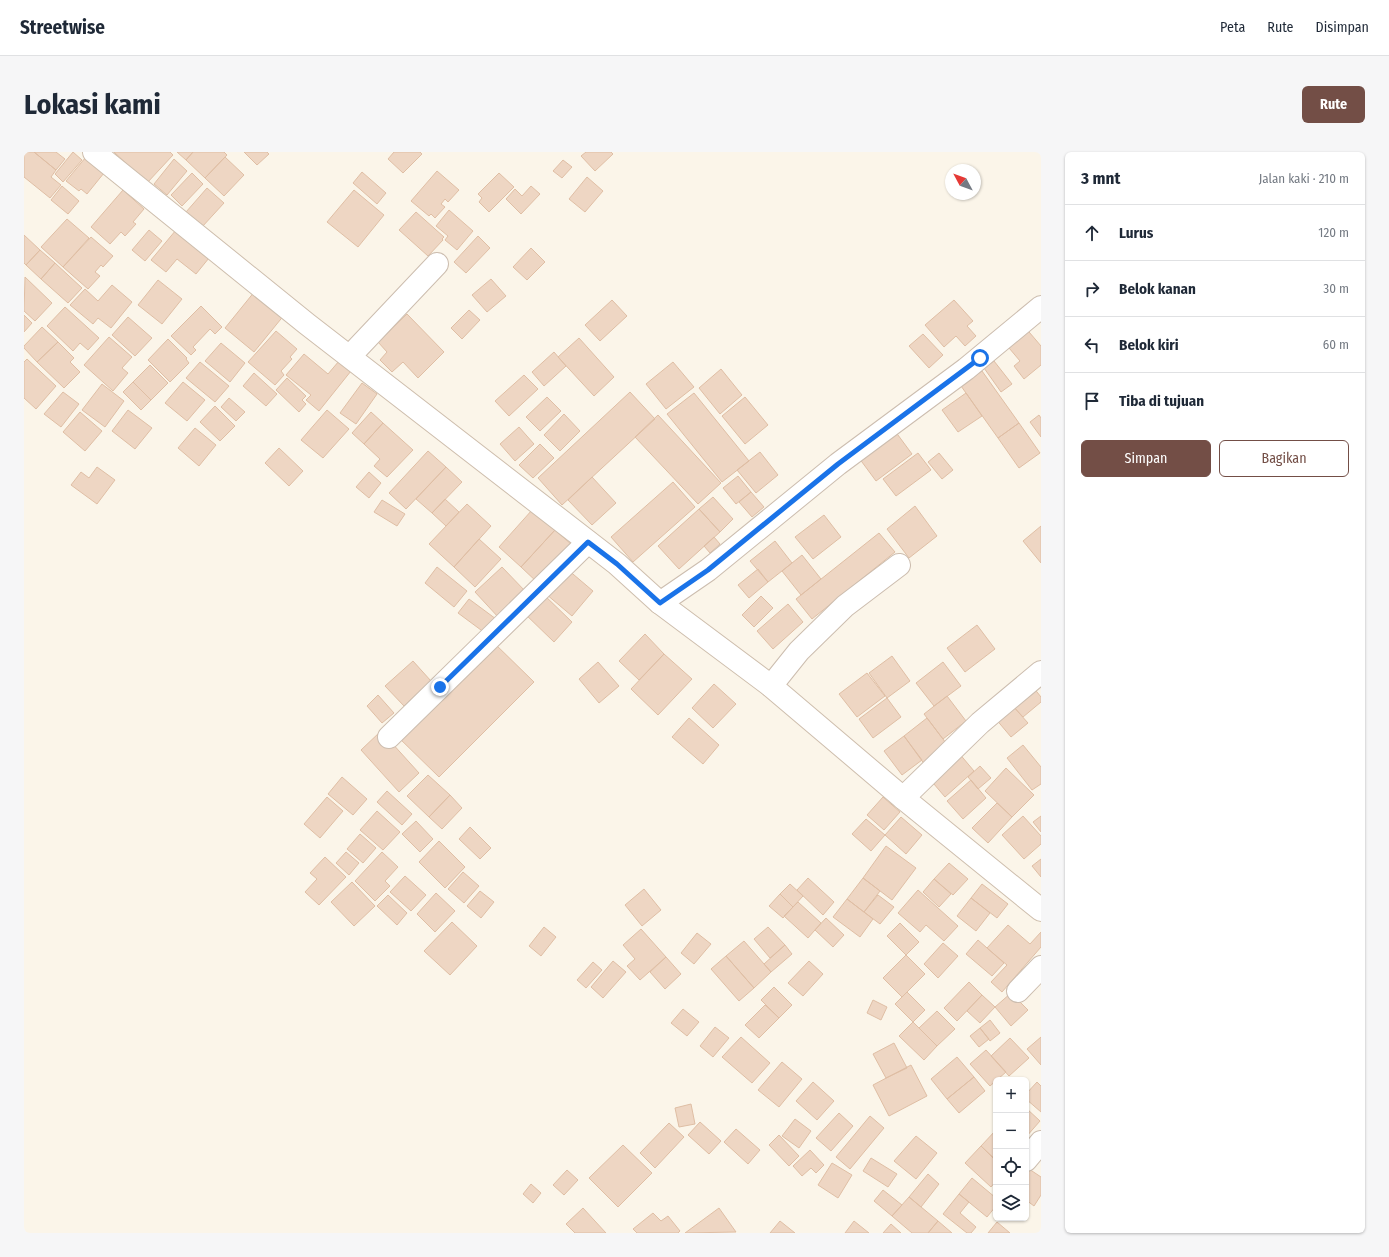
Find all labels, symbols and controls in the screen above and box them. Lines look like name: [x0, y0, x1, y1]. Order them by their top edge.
text: Streetwise: [20, 16, 105, 39]
text: Peta: [1220, 19, 1245, 36]
text: Rute: [1267, 19, 1294, 36]
text: Disimpan: [1316, 19, 1369, 36]
button: Rute: [1302, 86, 1365, 123]
text: Lokasi kami: [24, 88, 161, 121]
north arrow: [945, 164, 981, 200]
text: 3 mnt: [1081, 168, 1120, 189]
text: Jalan kaki · 210 m: [1259, 171, 1349, 186]
icon: ahead: [1081, 222, 1103, 244]
text: Lurus: [1119, 224, 1153, 242]
text: 120 m: [1318, 225, 1349, 240]
icon: right: [1081, 278, 1103, 300]
text: Belok kanan: [1119, 280, 1196, 298]
text: 30 m: [1323, 281, 1349, 296]
icon: left: [1081, 334, 1103, 356]
text: Belok kiri: [1119, 336, 1179, 354]
text: 60 m: [1323, 337, 1349, 352]
route start: [971, 349, 989, 367]
icon: arrive: [1081, 390, 1103, 412]
text: Tiba di tujuan: [1119, 392, 1204, 410]
button: Simpan: [1081, 440, 1211, 477]
button: Bagikan: [1219, 440, 1349, 477]
route end: [431, 678, 449, 696]
map controls: [993, 1077, 1029, 1221]
button: +: [993, 1077, 1029, 1113]
button: −: [993, 1113, 1029, 1149]
button: locate: [993, 1149, 1029, 1185]
button: layers: [993, 1185, 1029, 1221]

